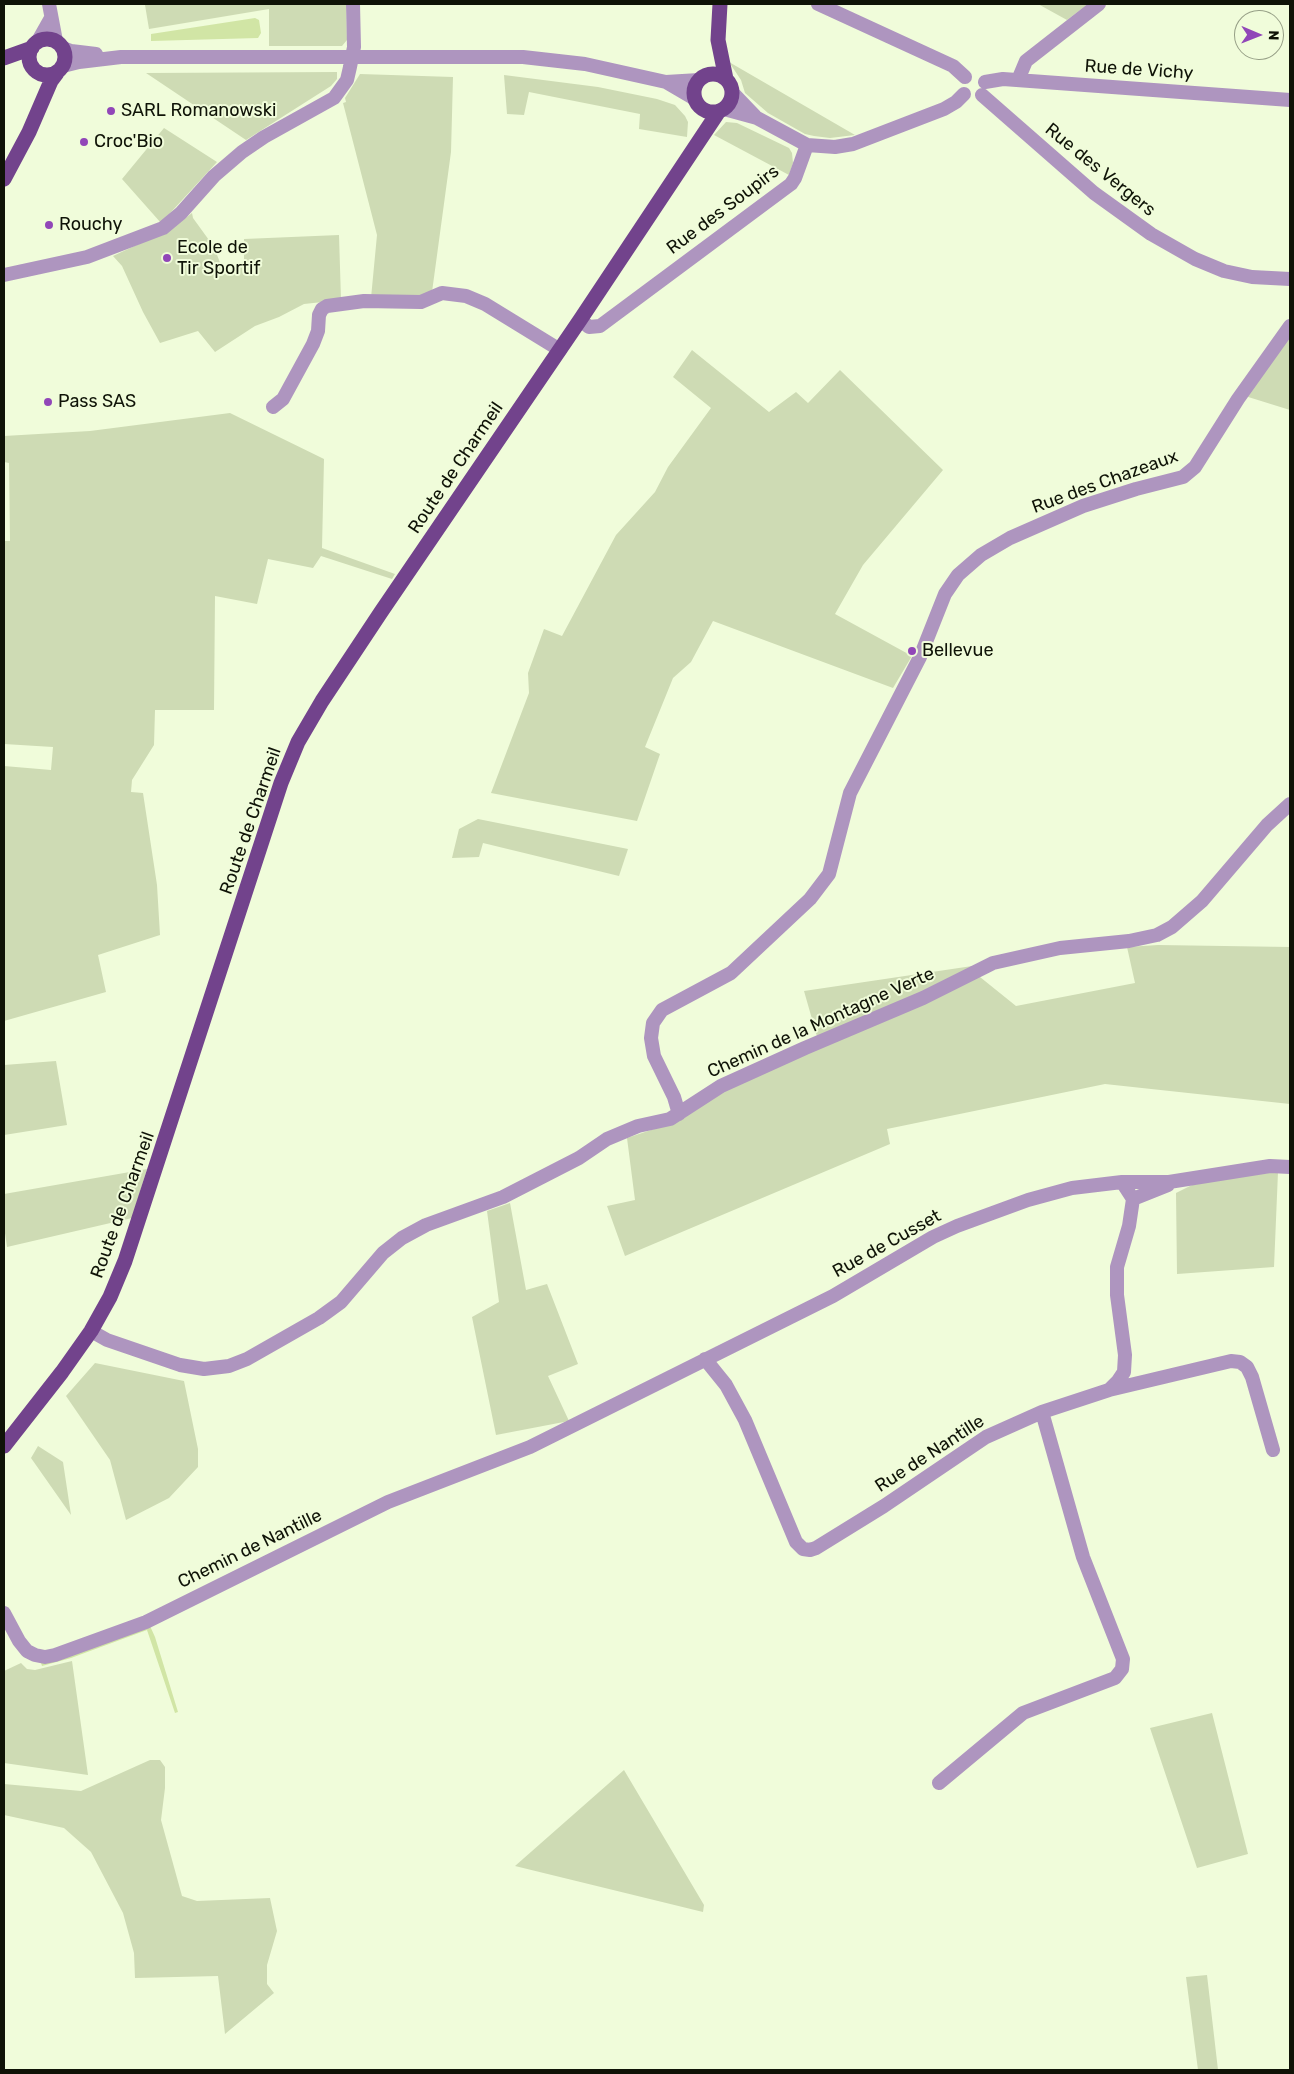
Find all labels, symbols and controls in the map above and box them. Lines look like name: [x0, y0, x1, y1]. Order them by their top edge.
north arrow: [1234, 10, 1284, 60]
text: N: [1265, 30, 1282, 40]
street label: Rue de Vichy: [1084, 55, 1194, 85]
place label: SARL Romanowski: [121, 100, 276, 122]
marker: SARL Romanowski: [105, 105, 117, 117]
street label: Rue des Vergers: [1040, 119, 1160, 221]
place label: Croc'Bio: [94, 131, 163, 153]
marker: Croc'Bio: [78, 136, 90, 148]
street label: Rue des Soupirs: [663, 161, 783, 259]
place label: Rouchy: [59, 214, 122, 236]
marker: Rouchy: [43, 219, 55, 231]
place label: Ecole de Tir Sportif: [177, 237, 260, 280]
marker: Ecole de Tir Sportif: [161, 252, 173, 264]
place label: Pass SAS: [58, 391, 136, 413]
marker: Pass SAS: [42, 396, 54, 408]
street label: Route de Charmeil: [404, 398, 508, 538]
street label: Rue des Chazeaux: [1029, 446, 1181, 518]
place label: Bellevue: [922, 640, 993, 662]
marker: Bellevue: [906, 645, 918, 657]
street label: Route de Charmeil: [216, 745, 286, 897]
street label: Chemin de la Montagne Verte: [704, 963, 938, 1083]
street label: Route de Charmeil: [86, 1129, 160, 1281]
street label: Rue de Cusset: [829, 1205, 945, 1283]
street label: Rue de Nantille: [871, 1411, 989, 1497]
street label: Chemin de Nantille: [175, 1505, 325, 1593]

